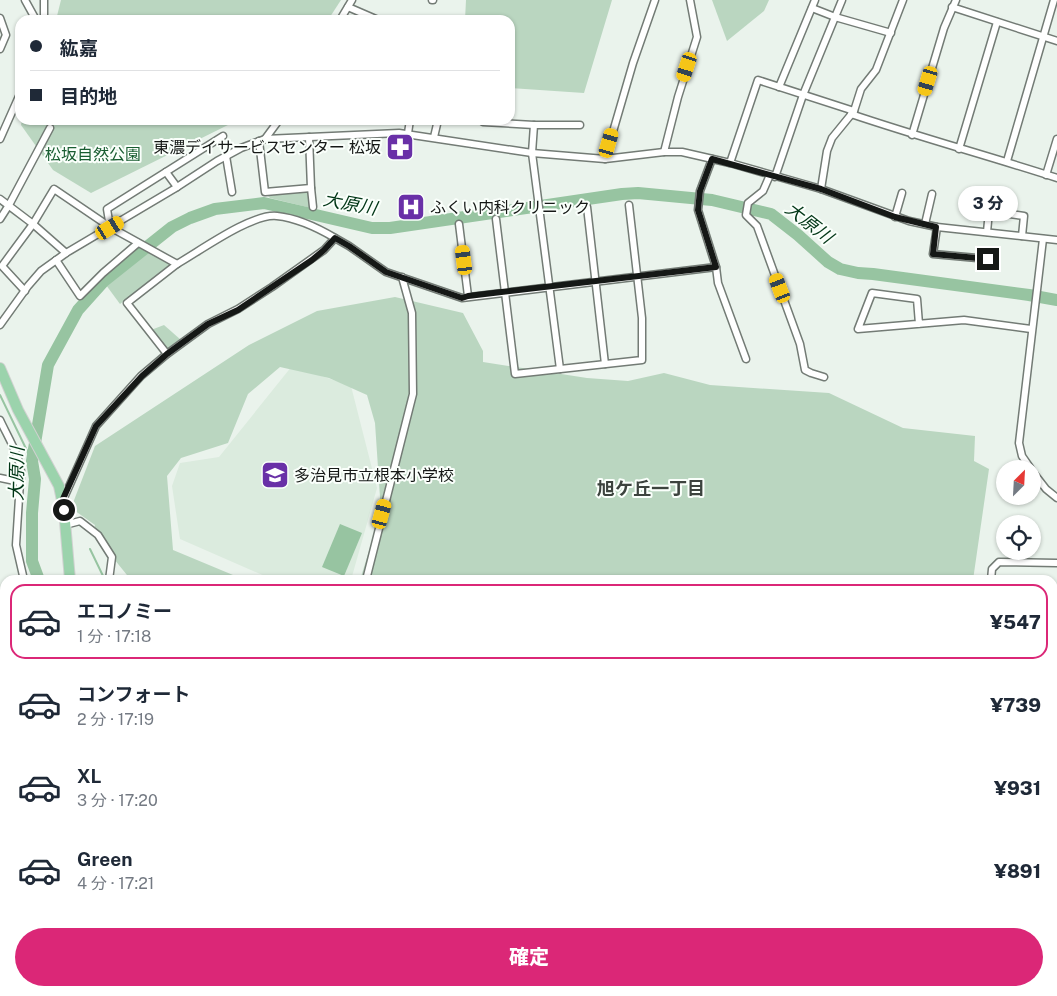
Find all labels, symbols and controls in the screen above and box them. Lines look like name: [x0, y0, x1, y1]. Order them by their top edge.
text: 紘嘉: [60, 37, 98, 59]
car: [675, 50, 698, 84]
car: [916, 64, 939, 98]
text: 目的地: [60, 85, 117, 107]
car: [597, 127, 620, 159]
pharmacy icon: 東濃デイサービスセンター 松坂: [385, 132, 415, 162]
place label: 東濃デイサービスセンター 松坂: [153, 138, 381, 157]
park label: 松坂自然公園: [45, 145, 141, 164]
callout: 3 分: [958, 186, 1018, 222]
water label: 大原川: [322, 188, 381, 219]
hospital icon: ふくい内科クリニック: [396, 192, 426, 222]
text: 3 分: [973, 194, 1003, 213]
place label: ふくい内科クリニック: [430, 198, 590, 217]
water label: 大原川: [782, 198, 839, 249]
car: [93, 214, 126, 242]
car: [454, 244, 473, 276]
route end: [977, 248, 999, 270]
car: [767, 271, 792, 305]
water label: 大原川: [6, 445, 28, 501]
school or university icon: 多治見市立根本小学校: [260, 460, 290, 490]
north arrow: [996, 460, 1041, 505]
map controls: [996, 460, 1041, 560]
place label: 多治見市立根本小学校: [294, 466, 454, 485]
district label: 旭ケ丘一丁目: [597, 478, 705, 499]
car: [370, 498, 393, 530]
route start: [53, 499, 75, 521]
button: locate: [996, 515, 1041, 560]
icon: car: [17, 599, 62, 644]
text: エコノミー: [77, 600, 172, 622]
text: ¥547: [990, 611, 1041, 633]
text: 1 分 · 17:18: [77, 627, 151, 646]
icon: car: [17, 682, 62, 727]
text: コンフォート: [77, 683, 190, 705]
text: ¥739: [990, 694, 1041, 716]
text: 2 分 · 17:19: [77, 710, 154, 729]
icon: car: [17, 765, 62, 810]
text: XL: [77, 765, 102, 787]
text: ¥931: [994, 777, 1041, 799]
text: 3 分 · 17:20: [77, 791, 158, 810]
icon: car: [17, 848, 62, 893]
text: Green: [77, 848, 132, 870]
text: ¥891: [994, 860, 1041, 882]
text: 4 分 · 17:21: [77, 874, 154, 893]
button: 確定: [15, 928, 1043, 986]

